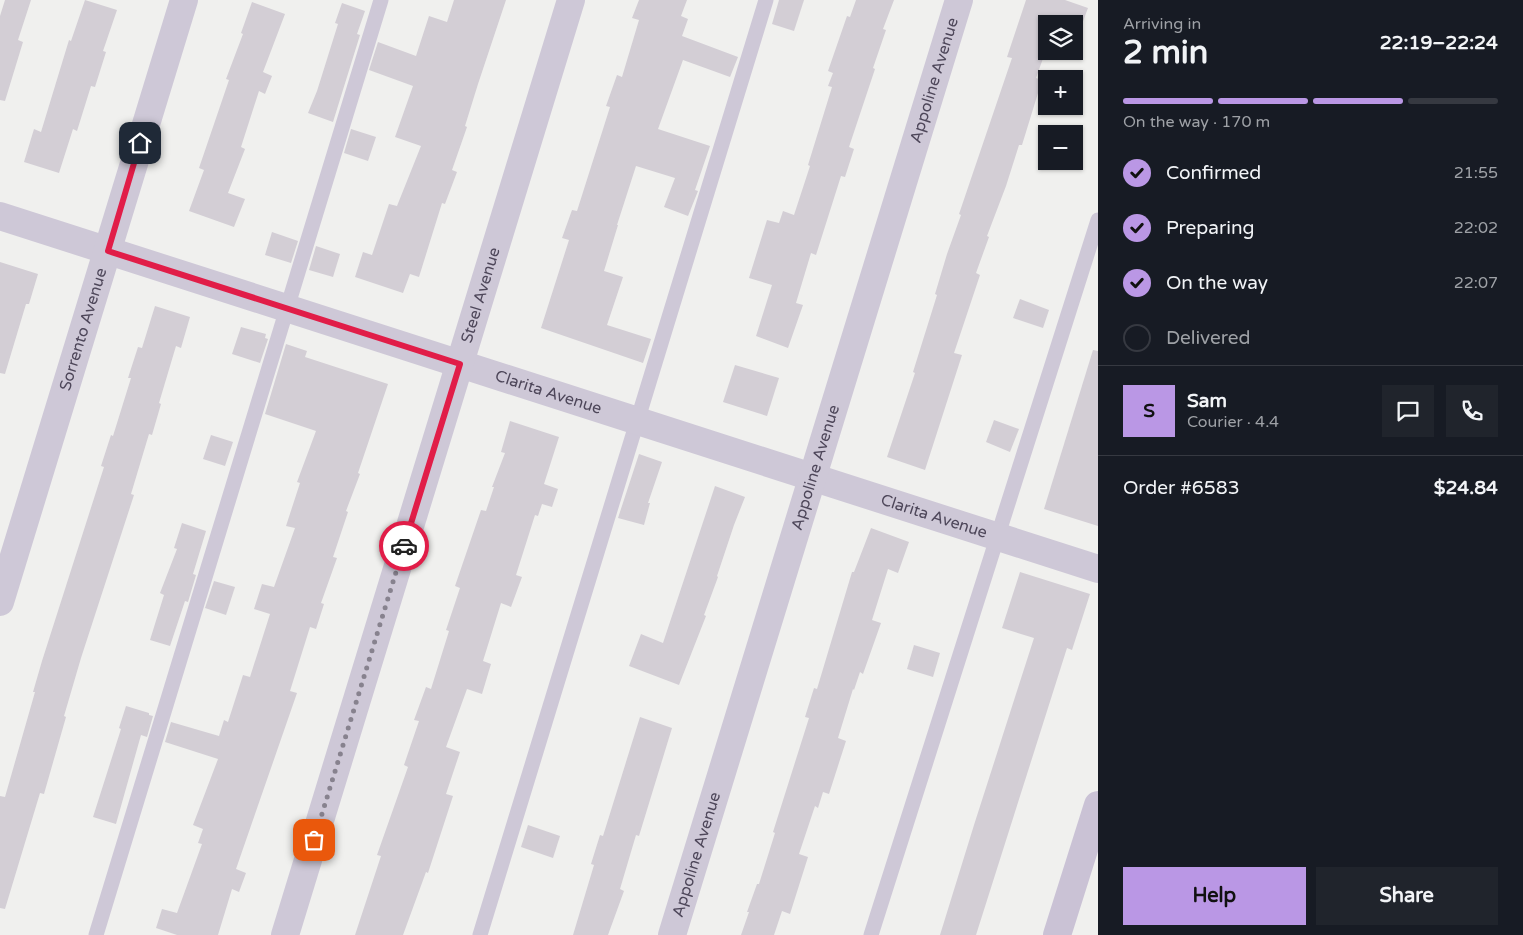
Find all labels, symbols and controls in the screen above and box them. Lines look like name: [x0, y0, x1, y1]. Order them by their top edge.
text: Arriving in: [1123, 14, 1201, 34]
street label: Appoline Avenue: [906, 15, 963, 145]
map controls: [1038, 15, 1083, 170]
button: layers: [1038, 15, 1083, 60]
text: 22:19–22:24: [1380, 32, 1498, 54]
text: 2 min: [1123, 34, 1208, 72]
button: +: [1038, 70, 1083, 115]
text: On the way · 170 m: [1123, 112, 1270, 132]
pin: [119, 122, 161, 164]
button: −: [1038, 125, 1083, 170]
icon: home: [126, 129, 154, 157]
icon: check: [1123, 159, 1151, 187]
text: Confirmed: [1166, 162, 1261, 184]
text: 21:55: [1454, 163, 1498, 183]
icon: check: [1123, 214, 1151, 242]
text: Preparing: [1166, 217, 1255, 239]
text: 22:02: [1454, 218, 1498, 238]
street label: Steel Avenue: [457, 245, 505, 346]
street label: Sorrento Avenue: [55, 266, 112, 393]
icon: check: [1123, 269, 1151, 297]
text: On the way: [1166, 272, 1268, 294]
text: 22:07: [1454, 273, 1498, 293]
text: Delivered: [1166, 327, 1251, 349]
street label: Clarita Avenue: [493, 366, 604, 419]
button: chat: [1382, 385, 1434, 437]
button: phone: [1446, 385, 1498, 437]
text: Sam: [1187, 390, 1227, 412]
text: S: [1143, 400, 1155, 422]
street label: Appoline Avenue: [787, 402, 844, 533]
text: Courier · 4.4: [1187, 412, 1279, 432]
text: Order #6583: [1123, 477, 1240, 499]
text: $24.84: [1434, 477, 1498, 499]
street label: Clarita Avenue: [878, 490, 990, 543]
courier: [379, 521, 429, 571]
icon: car: [390, 532, 418, 560]
street label: Appoline Avenue: [668, 790, 725, 920]
pin: [293, 819, 335, 861]
icon: bag: [300, 826, 328, 854]
button: Help: [1123, 867, 1306, 925]
button: Share: [1316, 867, 1498, 925]

